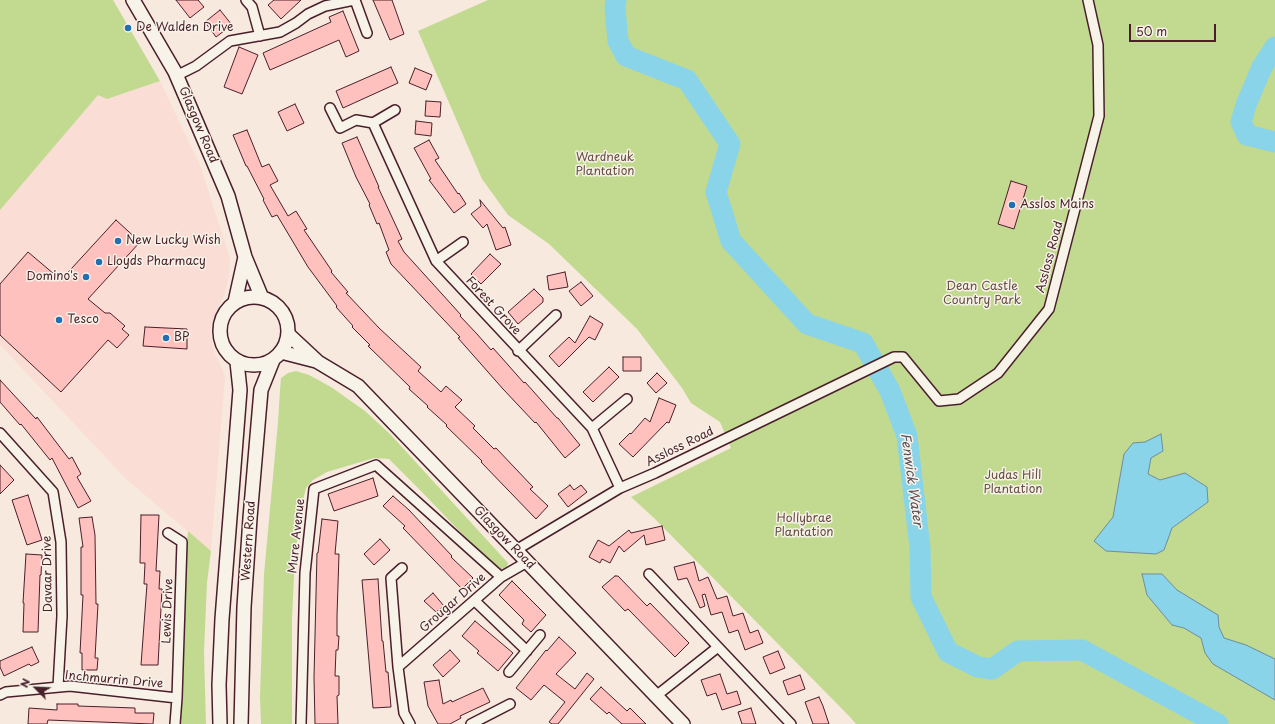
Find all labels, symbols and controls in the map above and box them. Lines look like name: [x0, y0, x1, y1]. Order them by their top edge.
scale bar: [1131, 16, 1218, 42]
place label: De Walden Drive: [136, 21, 233, 35]
text: 50 m: [1136, 22, 1167, 40]
marker: De Walden Drive: [123, 23, 133, 33]
street label: Glasgow Road: [175, 85, 221, 165]
park label: Wardneuk Plantation: [575, 151, 635, 179]
place label: Asslos Mains: [1020, 198, 1094, 212]
marker: Asslos Mains: [1007, 200, 1017, 210]
street label: Assloss Road: [1033, 219, 1067, 295]
place label: New Lucky Wish: [126, 234, 221, 248]
marker: New Lucky Wish: [113, 236, 123, 246]
place label: Lloyds Pharmacy: [107, 255, 206, 269]
marker: Lloyds Pharmacy: [94, 257, 104, 267]
place label: Domino's: [26, 270, 78, 284]
marker: Domino's: [81, 272, 91, 282]
street label: Forest Grove: [462, 274, 524, 338]
park label: Dean Castle Country Park: [943, 280, 1021, 308]
place label: Tesco: [67, 313, 99, 327]
marker: Tesco: [54, 315, 64, 325]
place label: BP: [174, 331, 189, 345]
marker: BP: [161, 333, 171, 343]
street label: Assloss Road: [644, 424, 716, 470]
water label: Fenwick Water: [897, 432, 925, 528]
park label: Judas Hill Plantation: [983, 469, 1043, 497]
street label: Mure Avenue: [286, 498, 308, 574]
street label: Western Road: [239, 500, 259, 582]
street label: Glasgow Road: [470, 504, 538, 572]
park label: Hollybrae Plantation: [774, 512, 834, 540]
street label: Davaar Drive: [40, 536, 56, 612]
street label: Grougar Drive: [417, 570, 489, 636]
street label: Lewis Drive: [160, 578, 176, 644]
north arrow: [16, 668, 56, 708]
street label: Inchmurrin Drive: [64, 669, 164, 691]
text: N: [15, 675, 34, 690]

